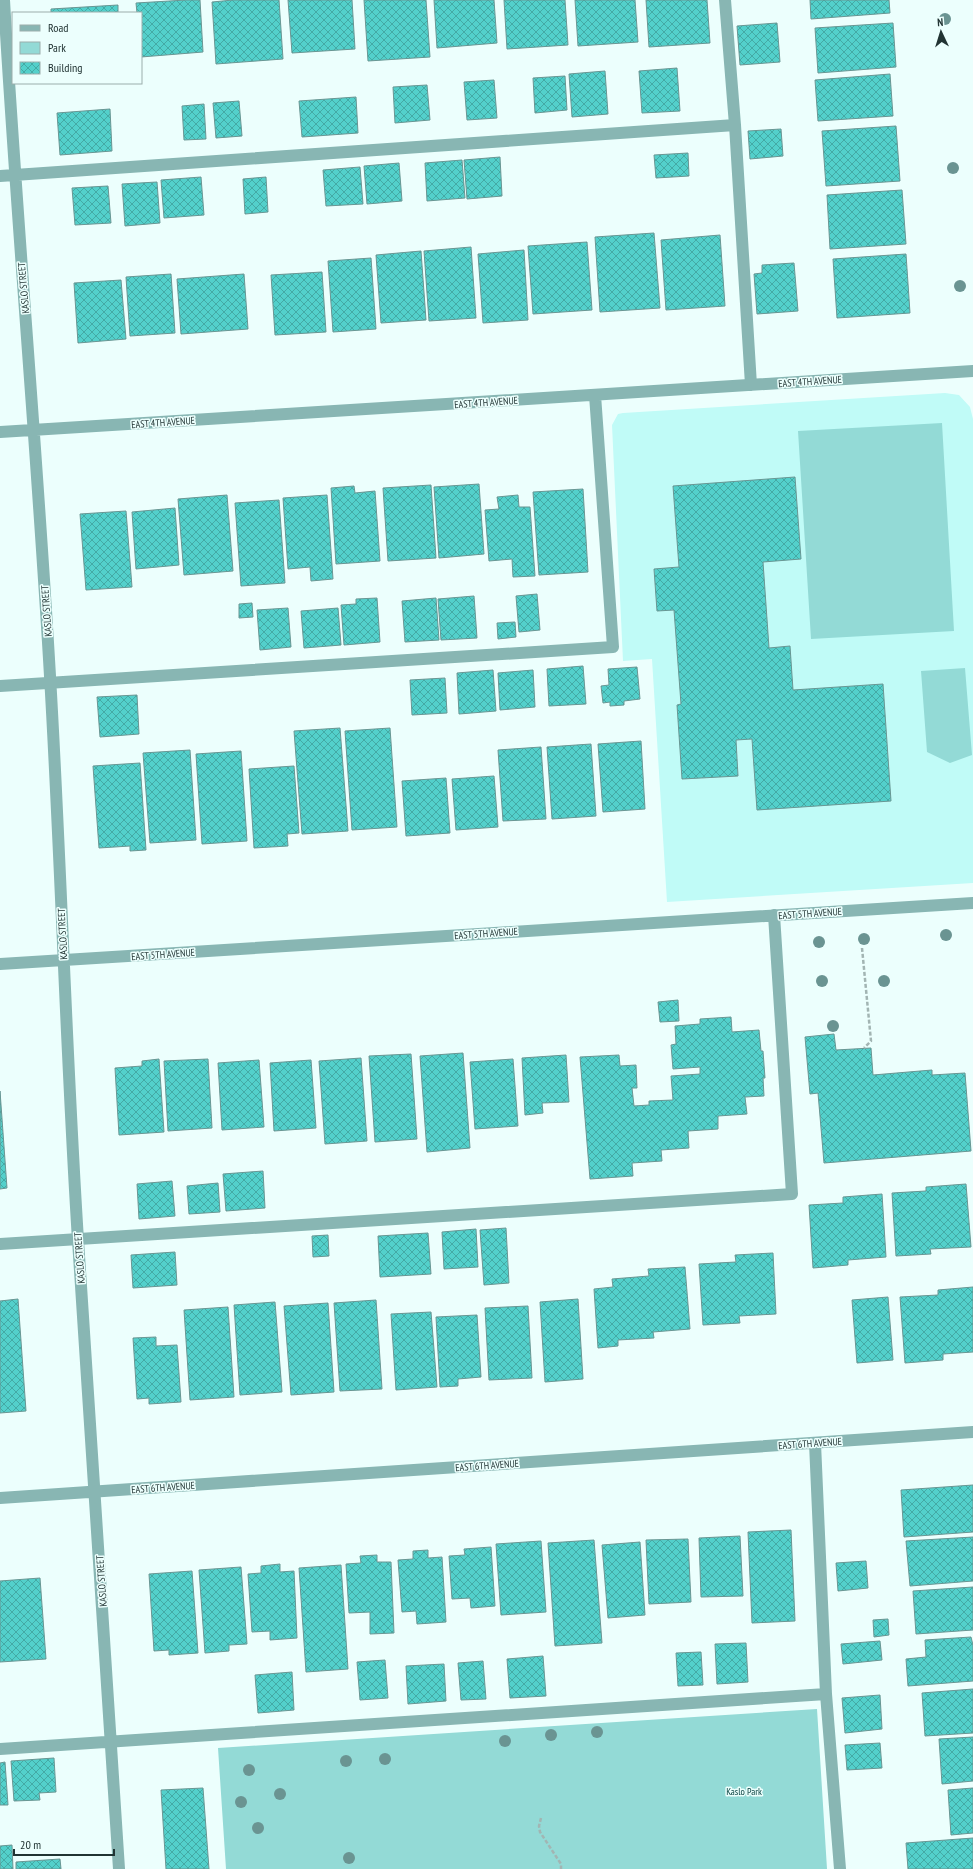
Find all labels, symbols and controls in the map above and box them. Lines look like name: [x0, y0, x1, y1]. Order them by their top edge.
legend: [12, 12, 142, 84]
north arrow: [921, 12, 961, 52]
text: N: [937, 15, 944, 29]
text: Road: [48, 20, 68, 35]
text: Park: [48, 40, 66, 55]
text: Building: [48, 60, 83, 75]
street label: KASLO STREET: [15, 261, 32, 314]
street label: EAST 4TH AVENUE: [778, 373, 842, 390]
street label: EAST 4TH AVENUE: [454, 394, 518, 411]
street label: EAST 4TH AVENUE: [131, 414, 195, 431]
street label: KASLO STREET: [38, 584, 55, 637]
street label: EAST 5TH AVENUE: [778, 905, 842, 922]
street label: KASLO STREET: [55, 907, 70, 960]
street label: EAST 5TH AVENUE: [454, 925, 518, 942]
street label: EAST 5TH AVENUE: [131, 946, 195, 963]
street label: KASLO STREET: [71, 1231, 88, 1284]
street label: EAST 6TH AVENUE: [778, 1435, 842, 1452]
street label: EAST 6TH AVENUE: [455, 1457, 519, 1474]
street label: EAST 6TH AVENUE: [131, 1479, 195, 1496]
street label: KASLO STREET: [93, 1554, 110, 1607]
park label: Kaslo Park: [726, 1785, 762, 1798]
scale bar: [14, 1831, 114, 1857]
text: 20 m: [20, 1837, 41, 1852]

